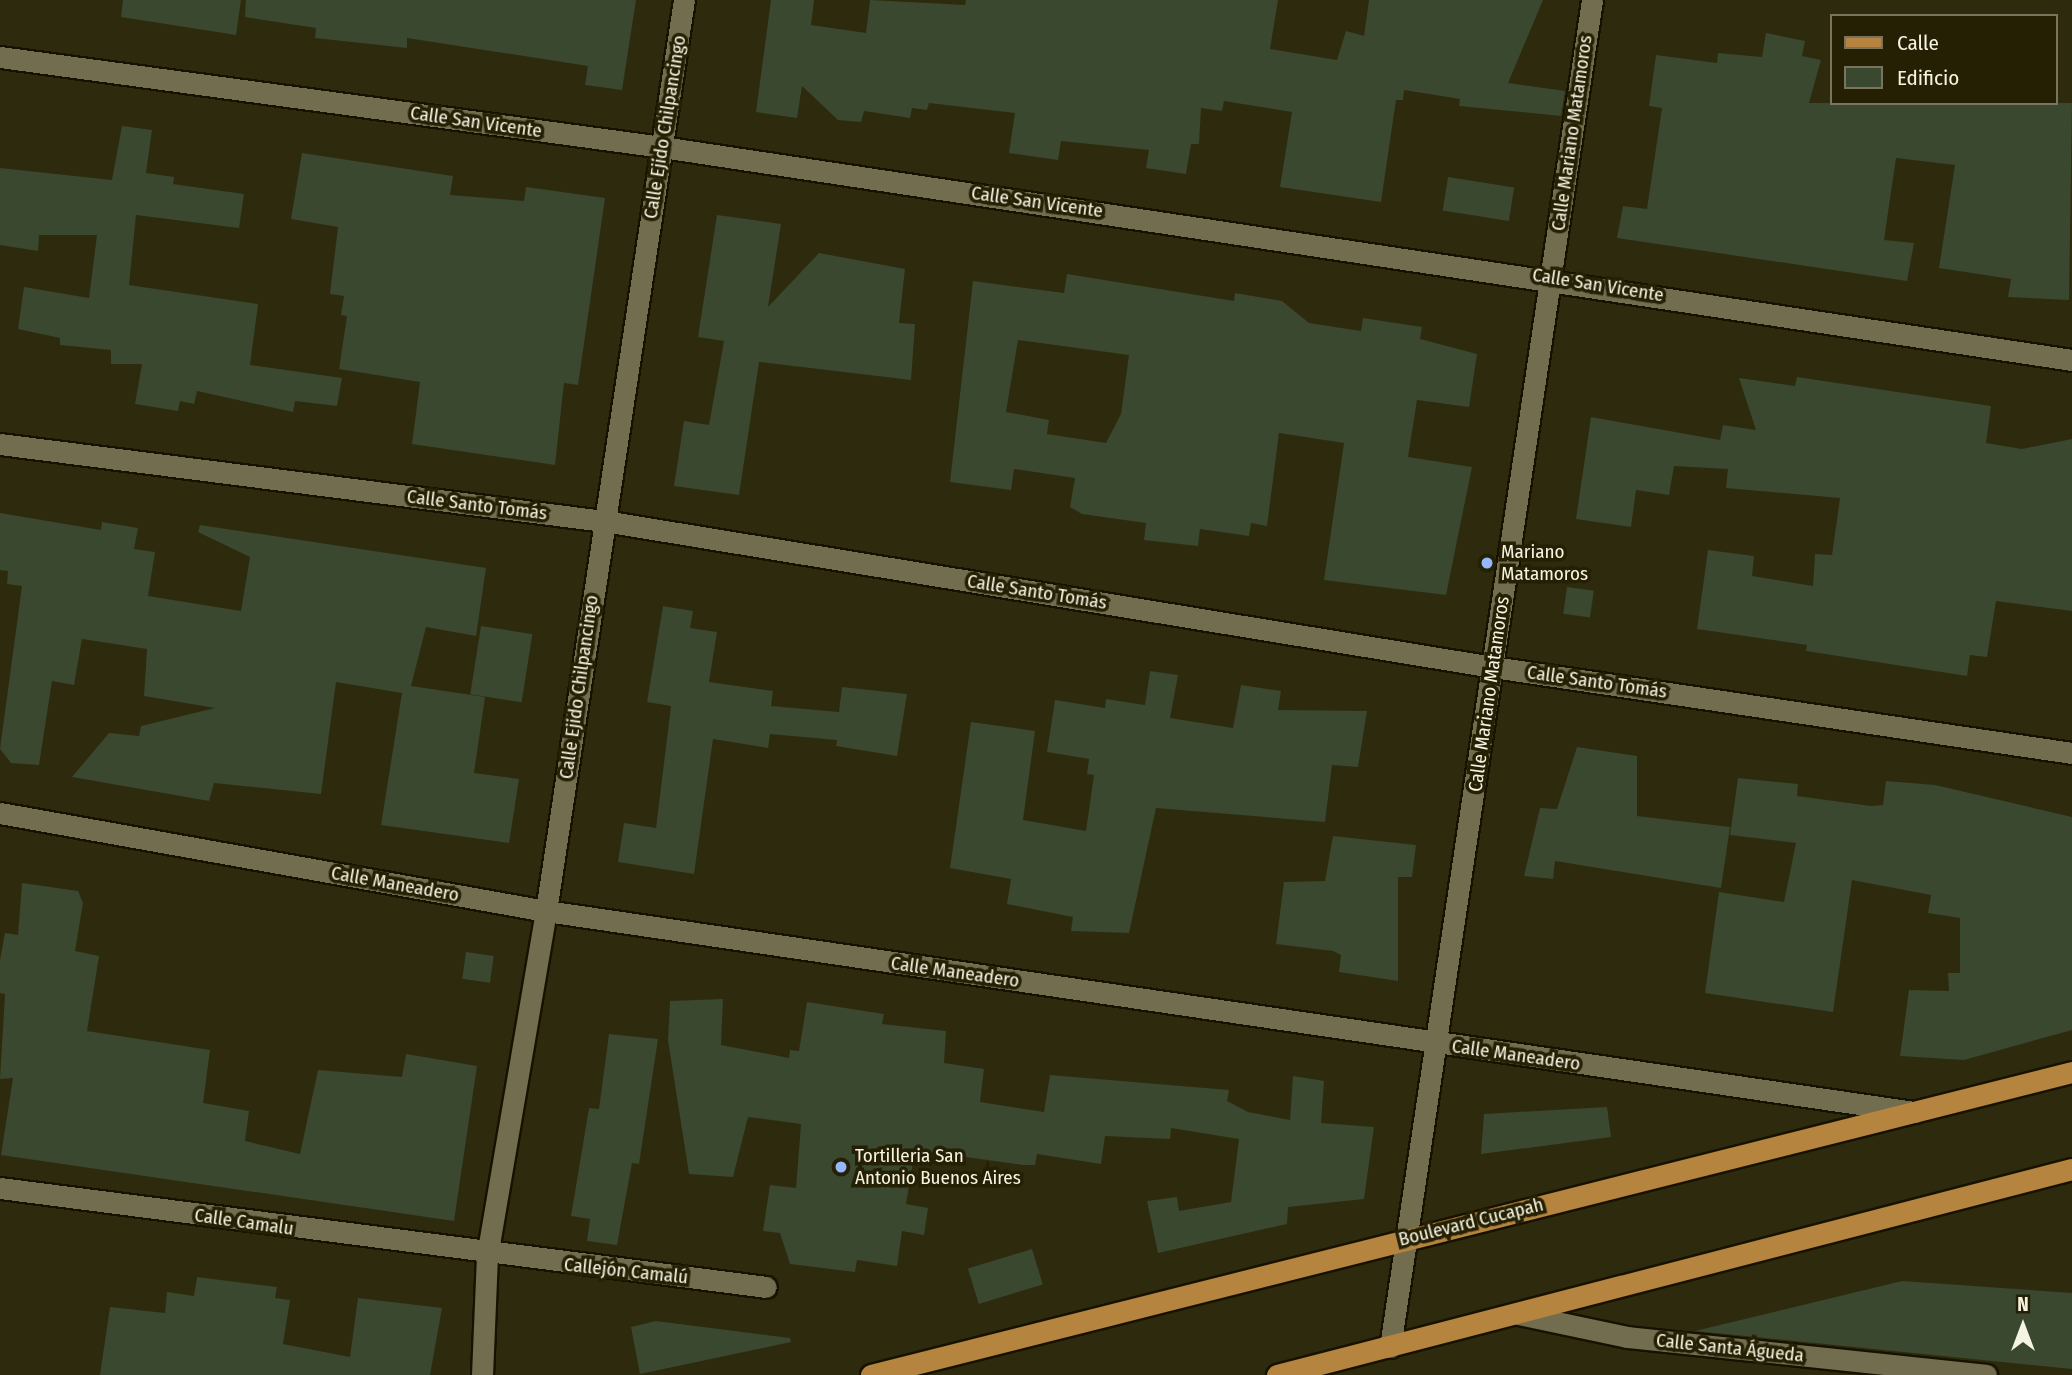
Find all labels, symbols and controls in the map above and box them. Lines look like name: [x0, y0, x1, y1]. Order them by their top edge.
legend: [1830, 14, 2058, 105]
text: Calle: [1897, 30, 1939, 56]
street label: Calle Ejido Chilpancingo: [639, 34, 691, 220]
street label: Calle Mariano Matamoros: [1547, 34, 1597, 232]
text: Edificio: [1897, 65, 1959, 91]
street label: Calle San Vicente: [409, 101, 543, 143]
street label: Calle San Vicente: [970, 181, 1104, 223]
street label: Calle San Vicente: [1531, 263, 1665, 307]
street label: Calle Santo Tomás: [406, 485, 548, 525]
place label: Mariano Matamoros: [1501, 541, 1588, 585]
marker: Mariano Matamoros: [1479, 555, 1495, 571]
street label: Calle Santo Tomás: [966, 570, 1108, 614]
street label: Calle Ejido Chilpancingo: [555, 594, 603, 780]
street label: Calle Mariano Matamoros: [1464, 595, 1514, 793]
street label: Calle Santo Tomás: [1526, 661, 1668, 703]
street label: Calle Maneadero: [329, 862, 461, 906]
street label: Calle Maneadero: [889, 952, 1021, 992]
street label: Calle Maneadero: [1450, 1035, 1582, 1075]
place label: Tortilleria San Antonio Buenos Aires: [855, 1145, 1021, 1189]
marker: Tortilleria San Antonio Buenos Aires: [833, 1159, 849, 1175]
street label: Boulevard Cucapah: [1396, 1193, 1546, 1251]
street label: Calle Camalu: [193, 1204, 295, 1240]
street label: Callejón Camalú: [563, 1253, 689, 1289]
north arrow: [1988, 1291, 2058, 1361]
text: N: [2017, 1293, 2029, 1316]
street label: Calle Santa Águeda: [1655, 1329, 1805, 1367]

